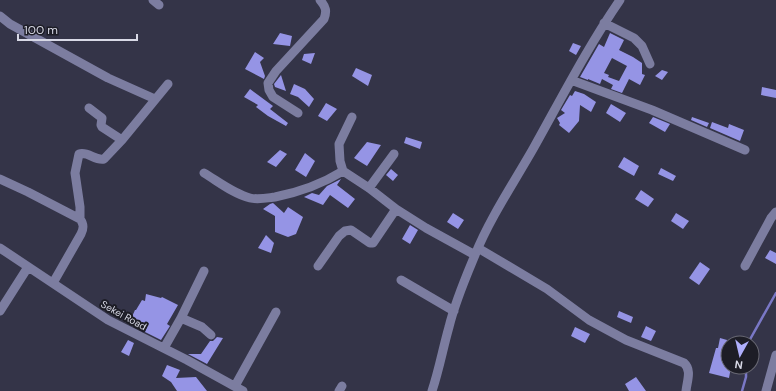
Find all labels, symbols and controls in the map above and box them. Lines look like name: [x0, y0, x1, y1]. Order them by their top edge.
scale bar: [18, 16, 137, 42]
text: 100 m: [24, 22, 58, 38]
street label: Sekei Road: [99, 298, 149, 333]
north arrow: [720, 335, 760, 375]
text: N: [734, 357, 744, 372]

